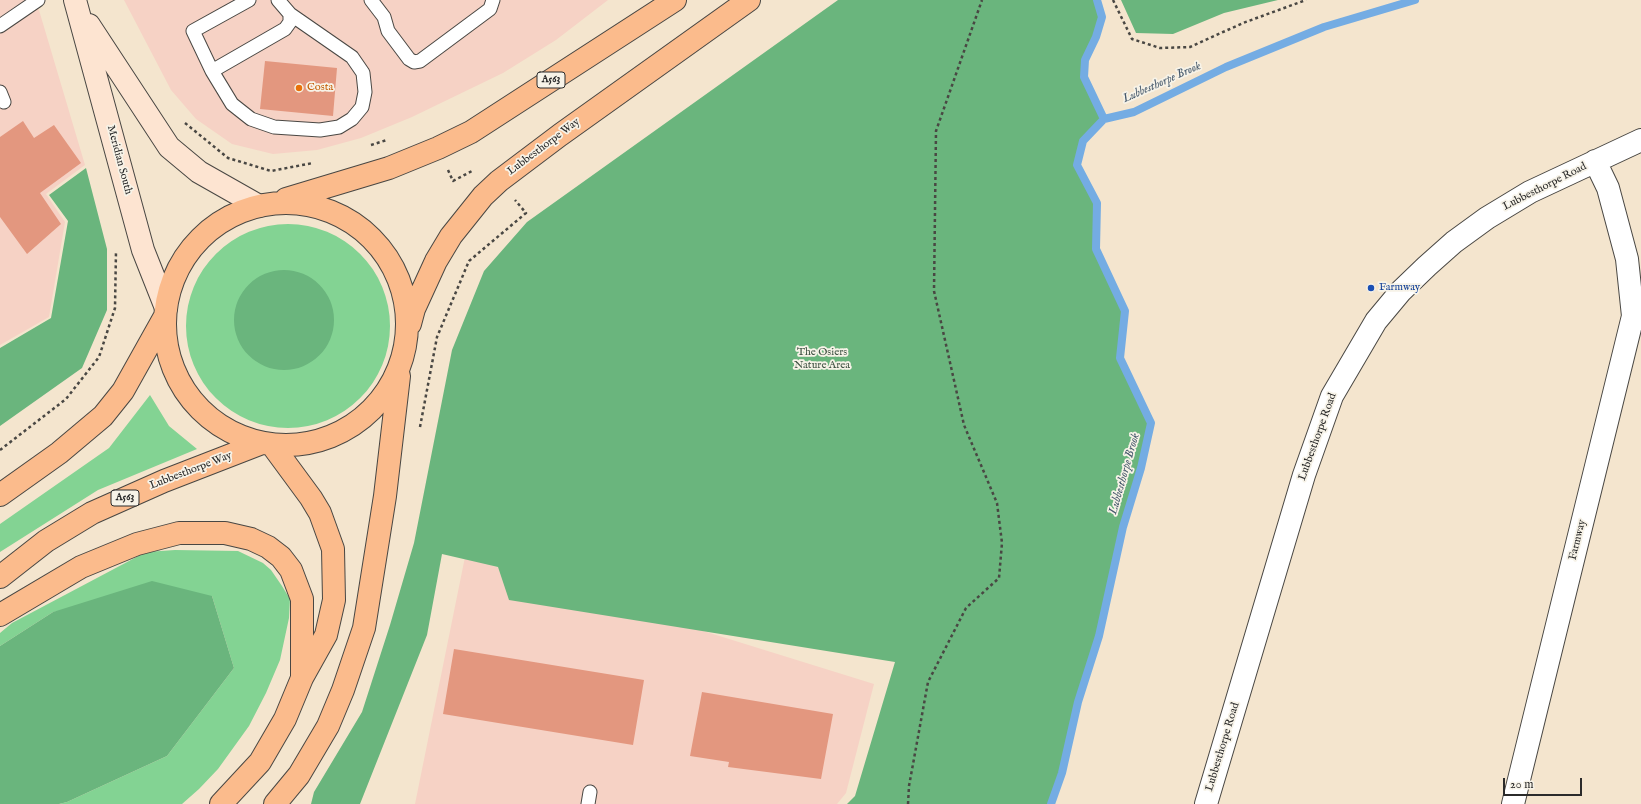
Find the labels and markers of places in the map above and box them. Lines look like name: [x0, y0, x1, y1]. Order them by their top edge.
place label: Costa: [307, 81, 333, 95]
marker: Costa: [294, 83, 304, 93]
place label: Farmway: [1379, 281, 1420, 295]
marker: Farmway: [1366, 283, 1376, 293]

